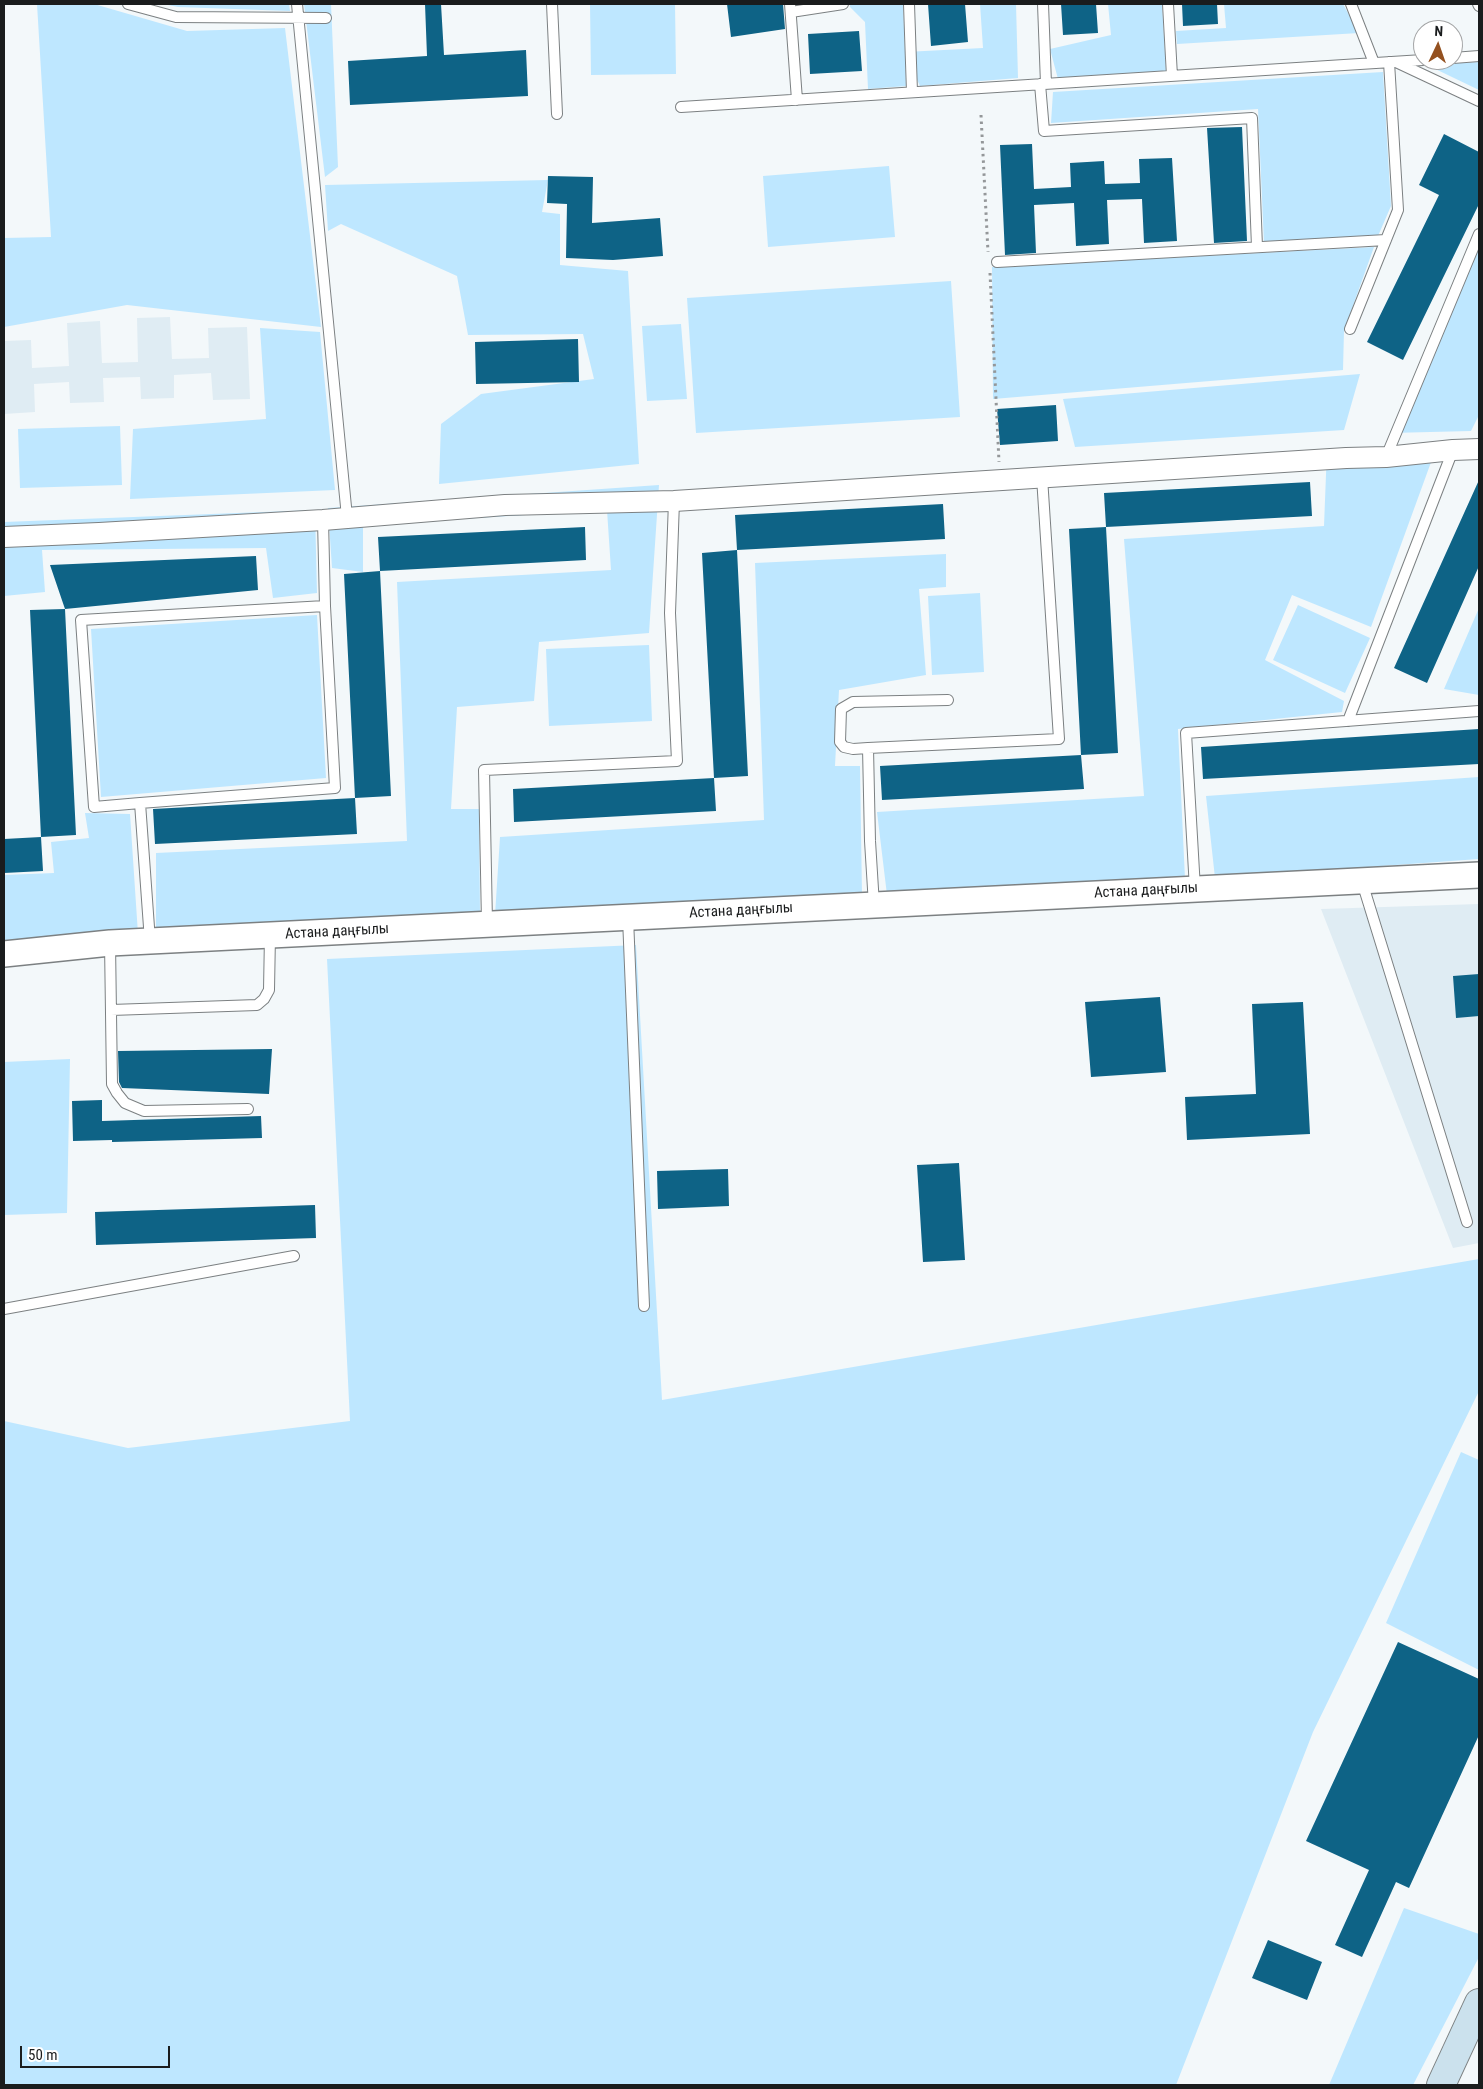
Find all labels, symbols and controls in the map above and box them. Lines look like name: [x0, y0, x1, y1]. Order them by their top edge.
north arrow: [1413, 20, 1463, 70]
text: N: [1434, 23, 1443, 39]
street label: Астана даңғылы: [1093, 879, 1199, 903]
street label: Астана даңғылы: [688, 899, 794, 923]
street label: Астана даңғылы: [284, 920, 390, 944]
scale bar: [22, 2036, 172, 2068]
text: 50 m: [28, 2046, 58, 2064]

